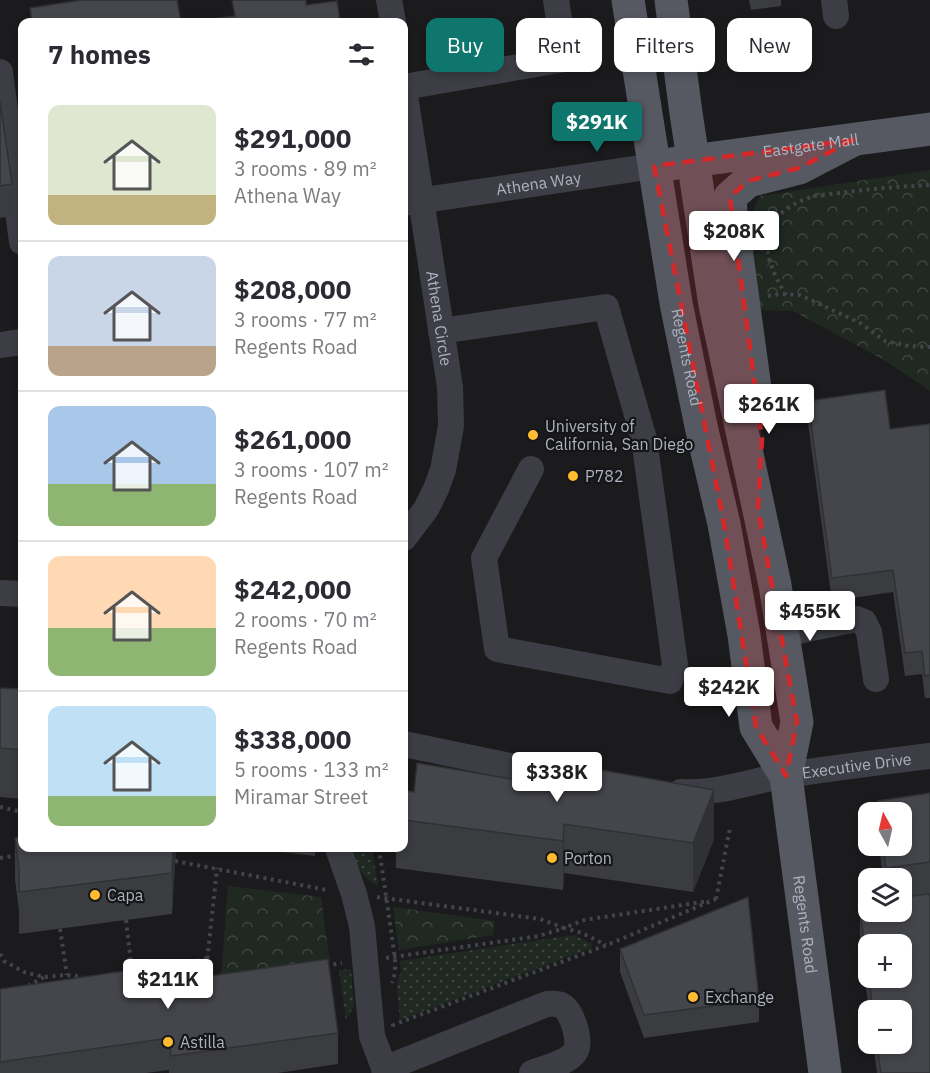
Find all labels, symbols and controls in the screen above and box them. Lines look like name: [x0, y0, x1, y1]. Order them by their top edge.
chip: Buy: [426, 18, 504, 72]
chip: Rent: [516, 18, 602, 72]
chip: Filters: [614, 18, 715, 72]
chip: New: [727, 18, 812, 72]
text: 7 homes: [48, 37, 151, 71]
icon: filters: [345, 38, 378, 71]
pin: $291K: [555, 102, 639, 153]
text: $291K: [566, 108, 628, 135]
text: $291,000: [234, 121, 351, 155]
icon: home: [96, 129, 168, 201]
street label: Eastgate Mall: [762, 129, 860, 161]
text: 3 rooms · 89 m²: [234, 155, 377, 182]
street label: Athena Way: [495, 167, 582, 199]
text: Athena Way: [234, 182, 341, 209]
pin: $208K: [692, 211, 776, 262]
text: $208K: [703, 217, 765, 244]
street label: Athena Circle: [422, 269, 457, 368]
text: $208,000: [234, 272, 351, 306]
icon: home: [96, 280, 168, 352]
text: 3 rooms · 77 m²: [234, 306, 377, 333]
street label: Regents Road: [667, 307, 707, 408]
text: Regents Road: [234, 333, 358, 360]
pin: $261K: [727, 384, 811, 435]
text: $261K: [738, 390, 800, 417]
place label: University of California, San Diego: [545, 416, 693, 454]
text: $261,000: [234, 422, 351, 456]
marker: University of California, San Diego: [526, 428, 540, 442]
icon: home: [96, 430, 168, 502]
text: 3 rooms · 107 m²: [234, 456, 389, 483]
place label: P782: [585, 466, 624, 486]
marker: P782: [566, 469, 580, 483]
text: Regents Road: [234, 483, 358, 510]
text: $242,000: [234, 572, 351, 606]
icon: home: [96, 580, 168, 652]
pin: $455K: [768, 591, 852, 642]
text: $455K: [779, 597, 841, 624]
text: 2 rooms · 70 m²: [234, 606, 377, 633]
text: Regents Road: [234, 633, 358, 660]
pin: $242K: [687, 667, 771, 718]
text: $242K: [698, 673, 760, 700]
text: $338,000: [234, 722, 351, 756]
icon: home: [96, 730, 168, 802]
street label: Executive Drive: [800, 748, 913, 783]
pin: $338K: [515, 752, 599, 803]
text: 5 rooms · 133 m²: [234, 756, 389, 783]
text: $338K: [526, 758, 588, 785]
text: Miramar Street: [234, 783, 368, 810]
north arrow: [858, 802, 912, 856]
map controls: [858, 802, 912, 1054]
place label: Porton: [564, 848, 612, 868]
marker: Porton: [545, 851, 559, 865]
button: layers: [858, 868, 912, 922]
street label: Regents Road: [789, 874, 822, 975]
place label: Capa: [107, 885, 144, 905]
marker: Capa: [88, 888, 102, 902]
button: +: [858, 934, 912, 988]
pin: $211K: [126, 959, 210, 1010]
text: $211K: [137, 965, 199, 992]
place label: Exchange: [705, 987, 774, 1007]
marker: Exchange: [686, 990, 700, 1004]
button: −: [858, 1000, 912, 1054]
place label: Astilla: [180, 1032, 225, 1052]
marker: Astilla: [161, 1035, 175, 1049]

